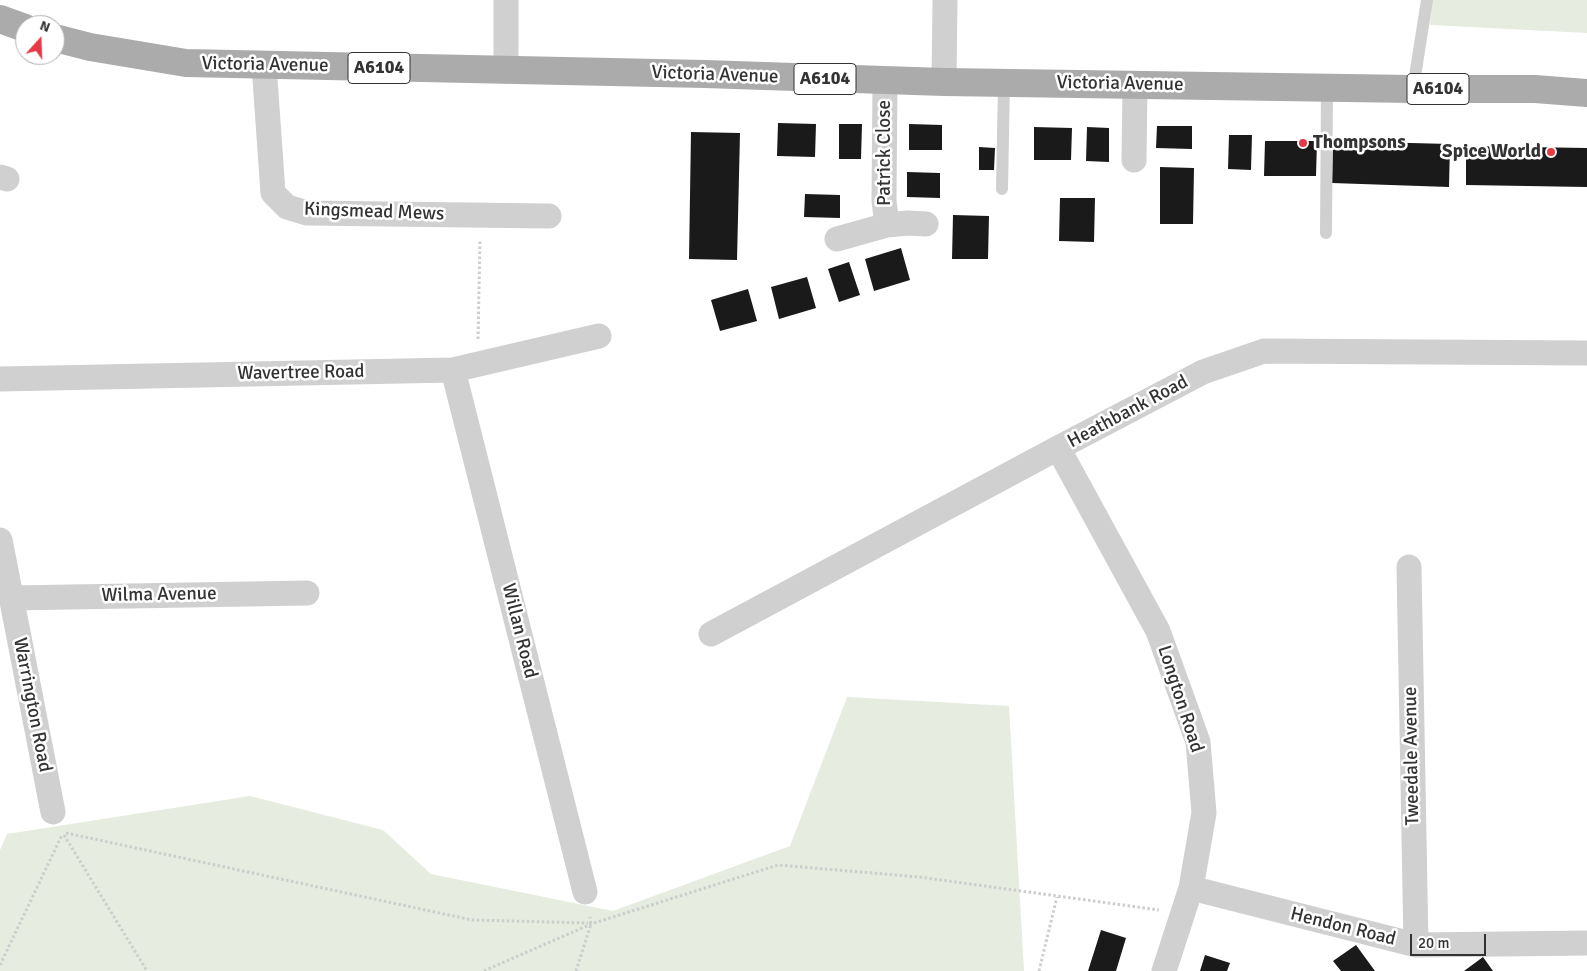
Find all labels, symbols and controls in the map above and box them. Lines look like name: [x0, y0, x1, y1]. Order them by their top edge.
north arrow: [15, 15, 65, 65]
text: N: [37, 17, 52, 36]
street label: Victoria Avenue: [201, 52, 329, 78]
road number: A6104: [348, 52, 410, 84]
street label: Victoria Avenue: [651, 61, 779, 89]
road number: A6104: [794, 64, 856, 95]
street label: Victoria Avenue: [1056, 71, 1184, 97]
road number: A6104: [1407, 74, 1469, 105]
street label: Patrick Close: [874, 100, 896, 206]
place label: Thompsons: [1313, 132, 1406, 154]
marker: Thompsons: [1297, 137, 1309, 149]
place label: Spice World: [1442, 141, 1541, 163]
marker: Spice World: [1545, 146, 1557, 158]
street label: Kingsmead Mews: [303, 198, 445, 226]
street label: Wavertree Road: [237, 360, 365, 386]
street label: Heathbank Road: [1064, 371, 1192, 453]
street label: Willan Road: [496, 581, 542, 681]
street label: Wilma Avenue: [101, 583, 217, 607]
street label: Warrington Road: [8, 636, 56, 774]
street label: Longton Road: [1152, 643, 1208, 755]
street label: Tweedale Avenue: [1399, 686, 1425, 826]
street label: Hendon Road: [1288, 903, 1398, 951]
scale bar: [1412, 924, 1488, 956]
text: 20 m: [1418, 934, 1449, 952]

